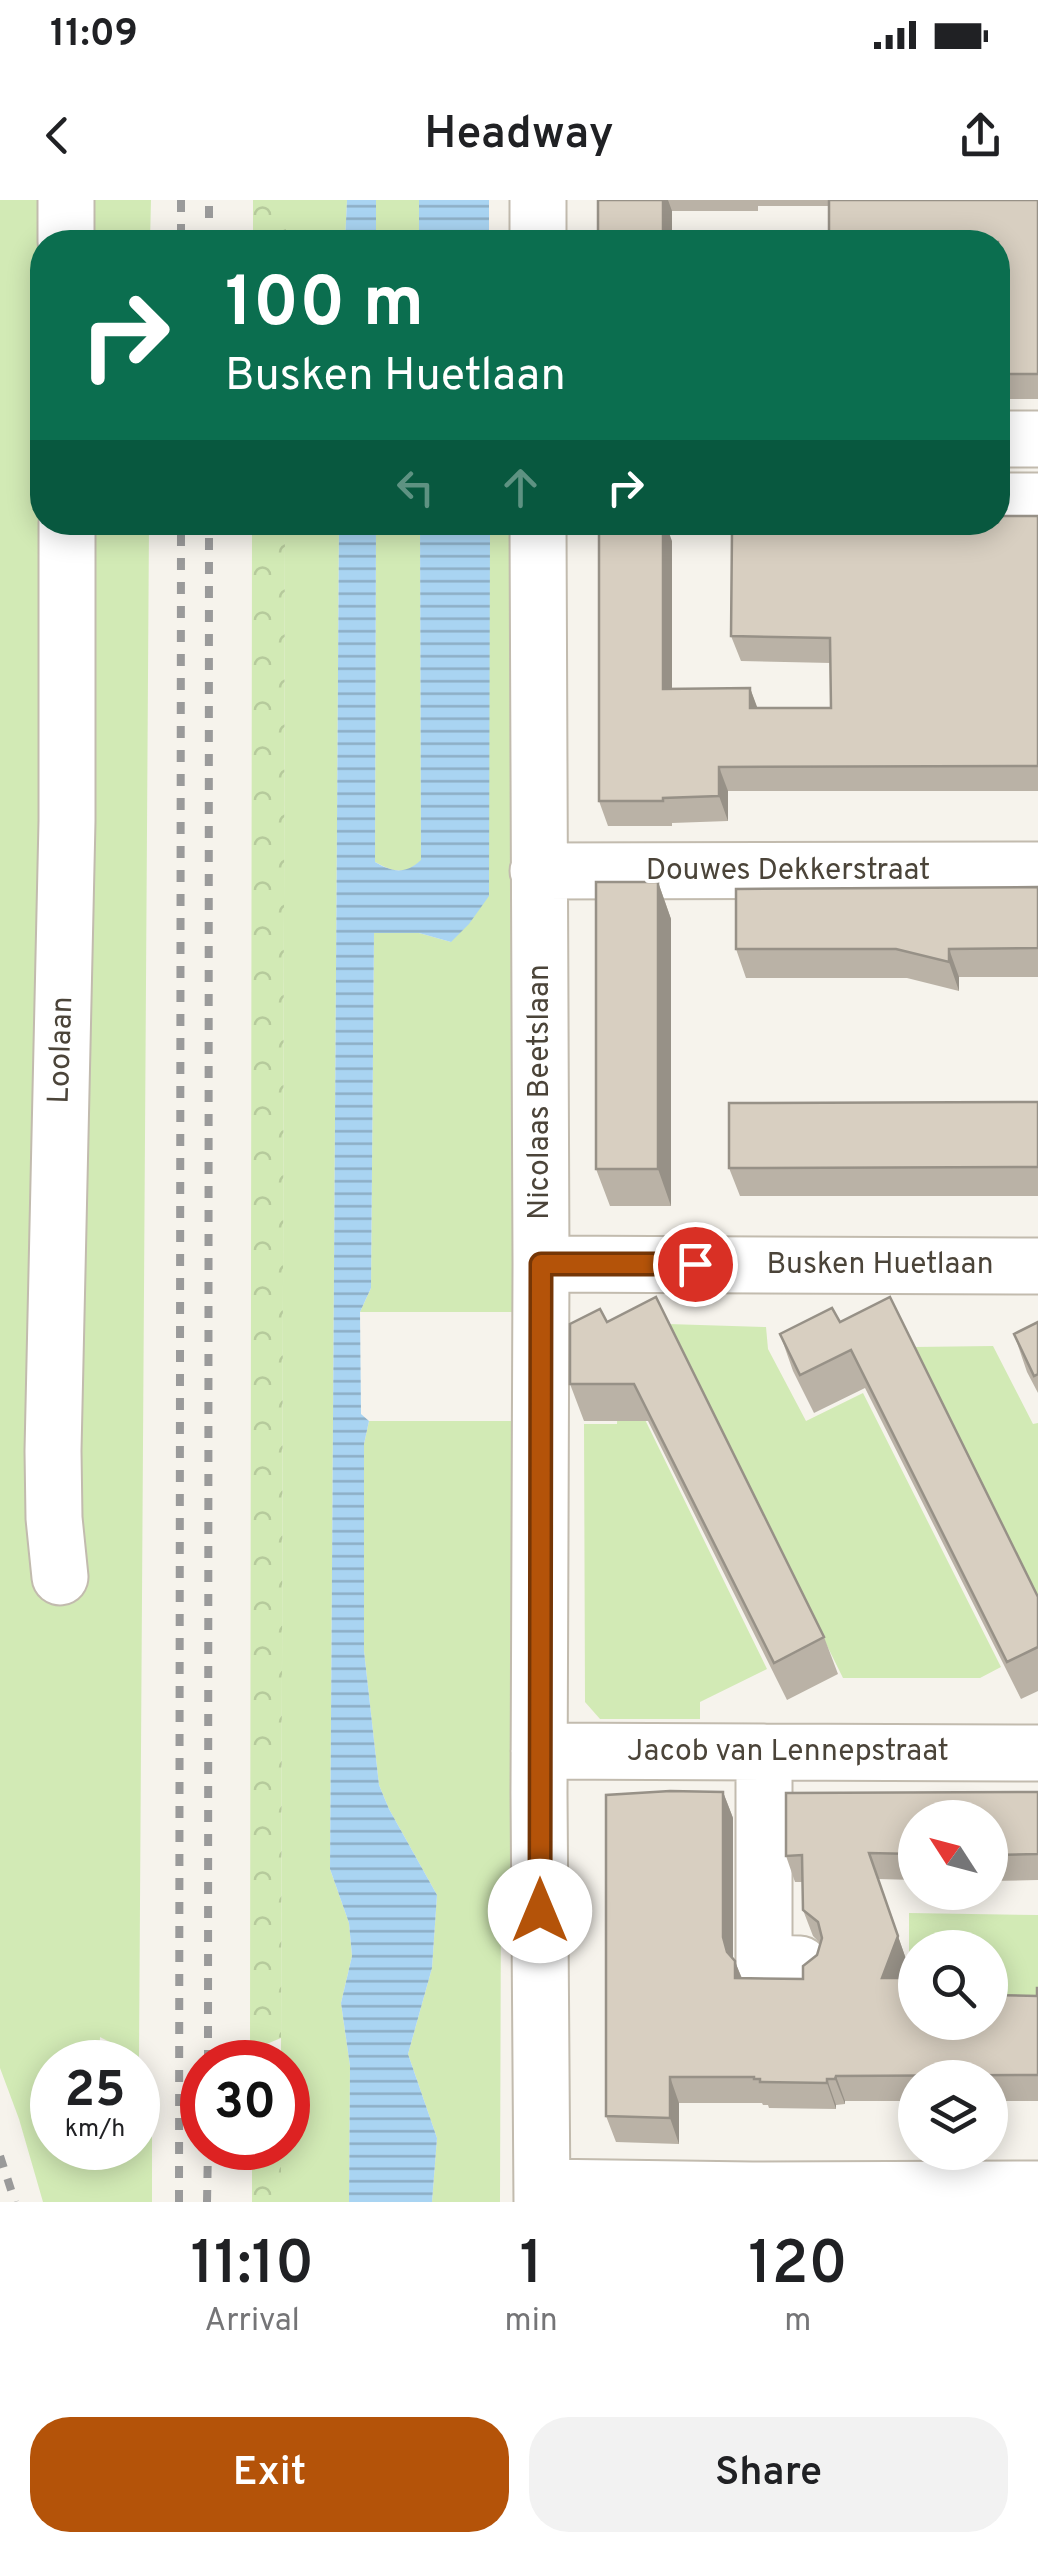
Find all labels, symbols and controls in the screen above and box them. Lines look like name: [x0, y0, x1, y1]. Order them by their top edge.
text: 11:09: [50, 11, 138, 60]
text: Headway: [424, 107, 614, 164]
icon: back: [30, 108, 85, 163]
icon: share: [953, 108, 1008, 163]
text: 100 m: [225, 262, 424, 351]
icon: right: [60, 270, 190, 400]
text: Busken Huetlaan: [225, 349, 566, 406]
icon: left: [388, 460, 443, 515]
icon: ahead: [493, 460, 548, 515]
icon: right: [598, 460, 653, 515]
street label: Douwes Dekkerstraat: [646, 853, 930, 890]
street label: Nicolaas Beetslaan: [522, 964, 559, 1220]
street label: Loolaan: [42, 996, 82, 1104]
pin: [653, 1222, 738, 1307]
icon: arrive: [668, 1237, 723, 1292]
street label: Busken Huetlaan: [766, 1247, 994, 1284]
street label: Jacob van Lennepstraat: [627, 1734, 949, 1771]
north arrow: [898, 1800, 1008, 1910]
map controls: [898, 1800, 1008, 2170]
position arrow: [488, 1859, 592, 1963]
button: search: [898, 1930, 1008, 2040]
speed limit sign: 30: [180, 2040, 310, 2170]
button: layers: [898, 2060, 1008, 2170]
text: 25: [64, 2061, 126, 2124]
text: km/h: [65, 2114, 125, 2146]
text: 11:10: [190, 2229, 314, 2305]
text: 1: [519, 2229, 543, 2305]
text: 120: [748, 2229, 848, 2305]
text: Arrival: [205, 2302, 300, 2342]
text: min: [505, 2302, 558, 2342]
text: m: [784, 2302, 811, 2342]
button: Exit: [30, 2417, 509, 2532]
button: Share: [529, 2417, 1008, 2532]

